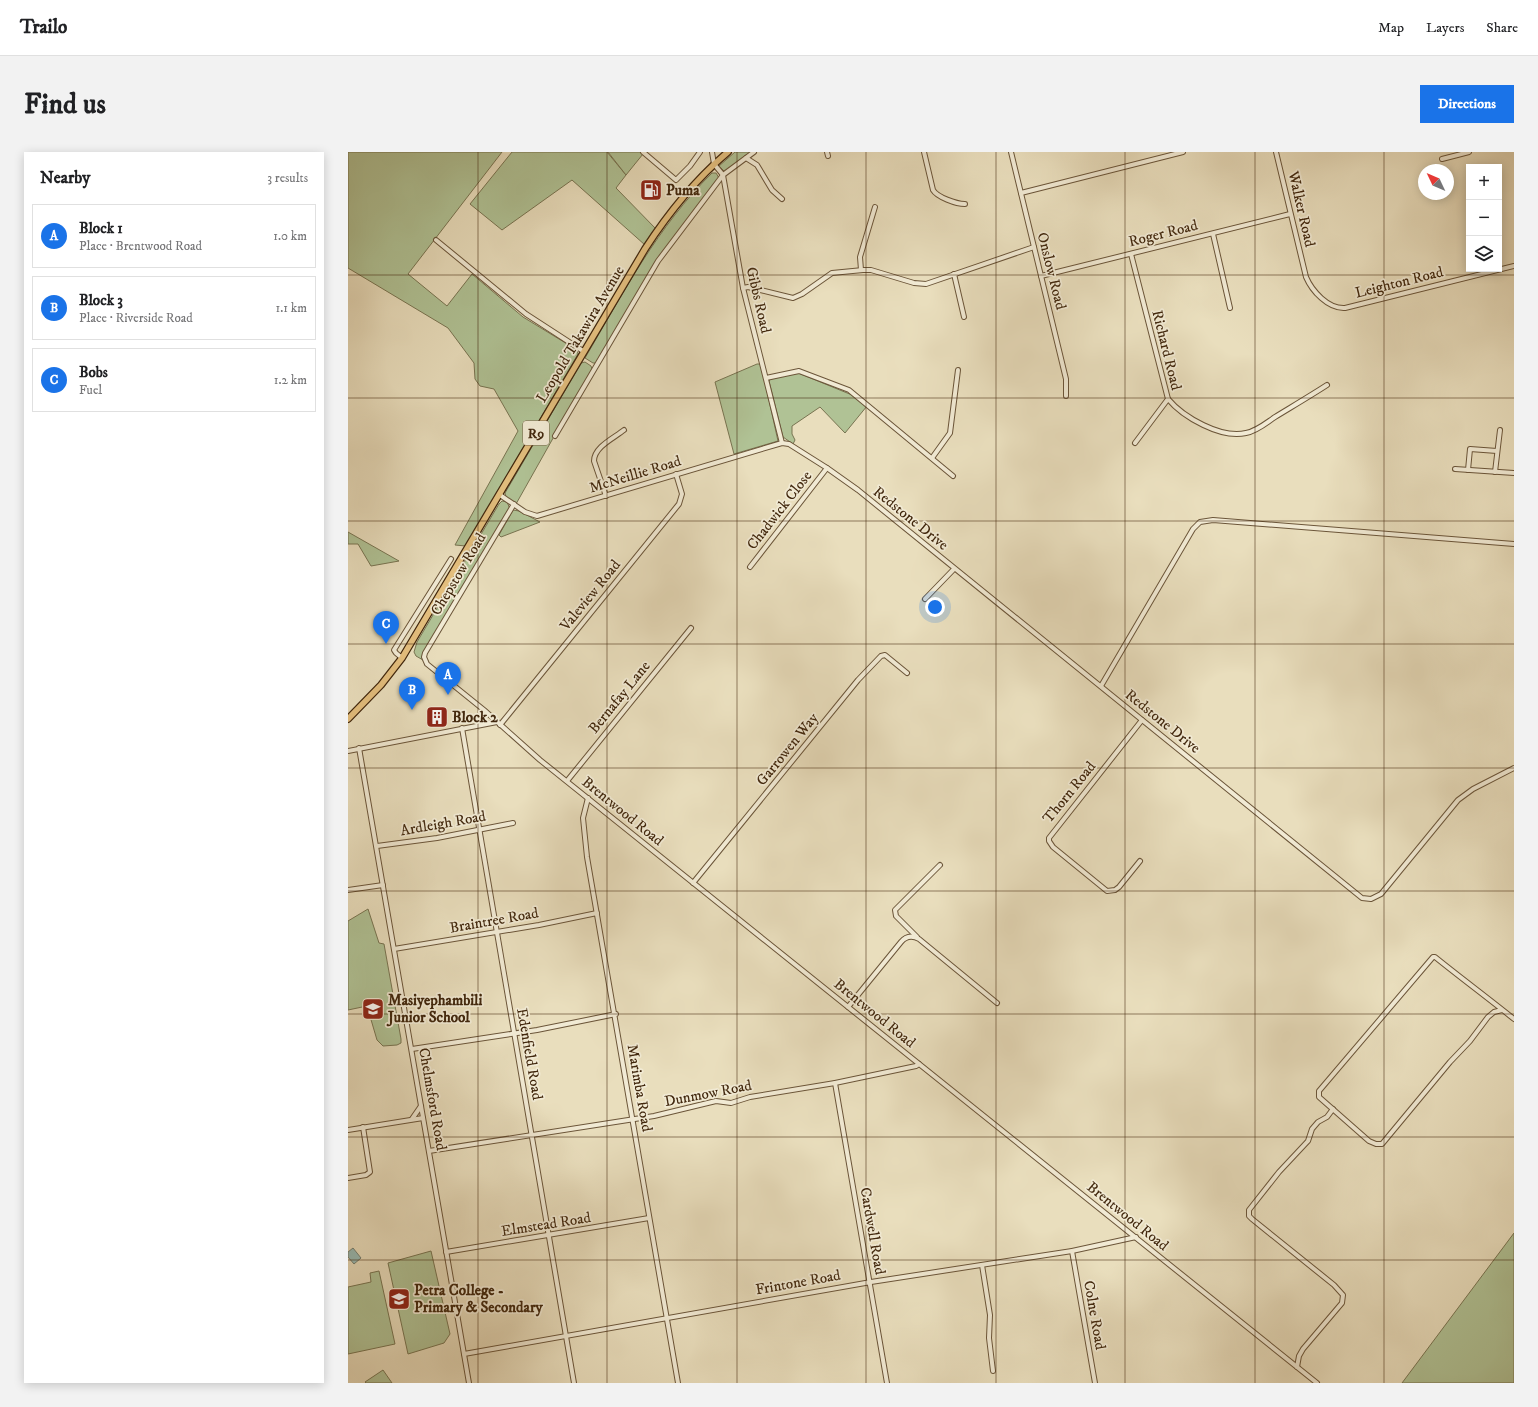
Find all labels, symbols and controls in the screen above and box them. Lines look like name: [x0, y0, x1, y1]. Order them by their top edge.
text: Trailo: [20, 16, 67, 39]
text: Map: [1378, 19, 1404, 37]
text: Layers: [1426, 19, 1464, 37]
text: Share: [1486, 19, 1518, 37]
button: Directions: [1420, 85, 1514, 123]
text: Find us: [24, 87, 106, 122]
north arrow: [1418, 164, 1454, 200]
map controls: [1466, 164, 1502, 272]
button: +: [1466, 164, 1502, 200]
text: Nearby: [40, 167, 90, 189]
street label: Walker Road: [1283, 168, 1320, 249]
text: 3 results: [267, 170, 308, 186]
fuel station icon: Puma: [638, 177, 664, 203]
place label: Puma: [666, 181, 700, 200]
button: −: [1466, 200, 1502, 236]
street label: Roger Road: [1127, 216, 1200, 251]
text: Block 1: [79, 219, 123, 238]
text: A: [50, 228, 58, 244]
text: 1.0 km: [273, 228, 307, 244]
street label: Onslow Road: [1033, 230, 1070, 312]
button: layers: [1466, 236, 1502, 272]
text: Place · Brentwood Road: [79, 238, 202, 254]
street label: Leopold Takawira Avenue: [532, 262, 629, 406]
street label: Leighton Road: [1353, 262, 1446, 303]
street label: Gibbs Road: [742, 265, 775, 336]
text: Block 3: [79, 291, 123, 310]
text: B: [50, 300, 58, 316]
text: 1.1 km: [275, 300, 307, 316]
street label: Richard Road: [1147, 308, 1186, 393]
text: Place · Riverside Road: [79, 310, 193, 326]
text: Bobs: [79, 363, 108, 382]
text: C: [50, 372, 58, 388]
text: 1.2 km: [274, 372, 307, 388]
text: Fuel: [79, 382, 102, 398]
road number: R9: [523, 421, 549, 445]
street label: McNeillie Road: [587, 451, 684, 497]
street label: Chadwick Close: [743, 467, 816, 554]
street label: Redstone Drive: [869, 482, 952, 555]
street label: Chepstow Road: [426, 529, 491, 619]
street label: Valeview Road: [555, 555, 625, 636]
your location: [925, 597, 945, 617]
pin: C: [373, 611, 399, 644]
street label: Bernafay Lane: [584, 657, 654, 738]
pin: A: [435, 662, 461, 695]
pin: B: [399, 677, 425, 710]
street label: Redstone Drive: [1121, 685, 1204, 758]
building icon: Block 2: [424, 704, 450, 730]
place label: Block 2: [452, 708, 498, 727]
street label: Garrowen Way: [752, 708, 823, 790]
street label: Thorn Road: [1039, 757, 1100, 827]
street label: Brentwood Road: [578, 773, 668, 850]
street label: Ardleigh Road: [399, 807, 488, 840]
street label: Braintree Road: [448, 903, 541, 938]
street label: Brentwood Road: [830, 975, 920, 1052]
place label: Masiyephambili Junior School: [386, 991, 483, 1027]
school or university icon: Masiyephambili Junior School: [360, 996, 386, 1022]
street label: Edenfield Road: [512, 1007, 547, 1102]
street label: Marimba Road: [622, 1043, 657, 1134]
street label: Chelmsford Road: [414, 1046, 451, 1152]
street label: Dunmow Road: [663, 1076, 754, 1111]
street label: Brentwood Road: [1083, 1178, 1173, 1255]
street label: Cardwell Road: [855, 1186, 890, 1277]
street label: Elmstead Road: [500, 1208, 593, 1241]
street label: Frintone Road: [754, 1266, 843, 1299]
street label: Colne Road: [1079, 1279, 1110, 1352]
place label: Petra College - Primary & Secondary: [414, 1281, 544, 1317]
school or university icon: Petra College - Primary & Secondary: [386, 1286, 412, 1312]

